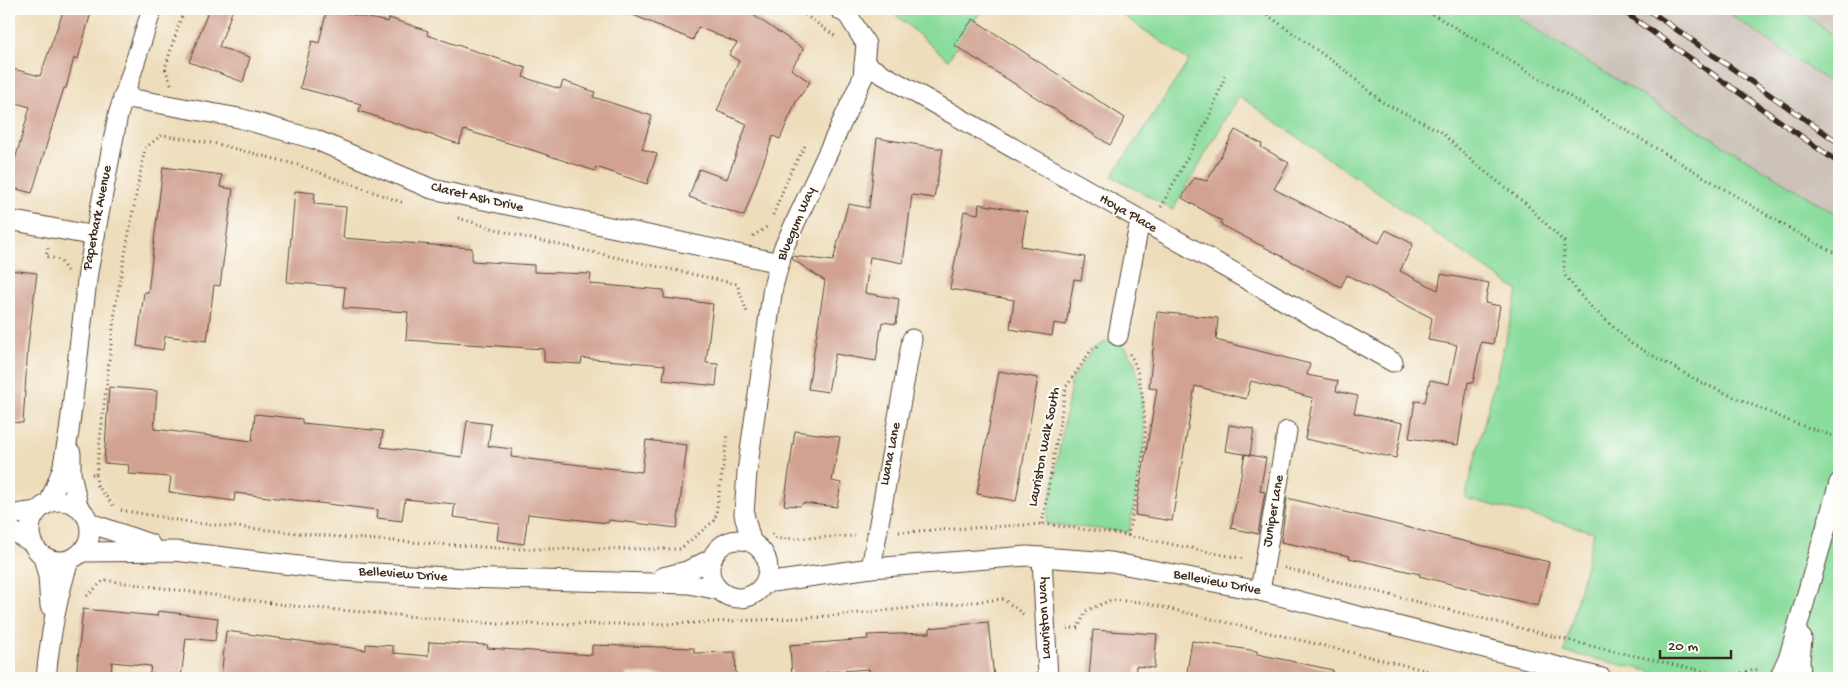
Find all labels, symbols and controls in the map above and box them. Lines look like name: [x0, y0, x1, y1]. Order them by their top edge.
street label: Paperbark Avenue: [79, 163, 117, 273]
street label: Claret Ash Drive: [429, 179, 526, 217]
street label: Bluegum Way: [773, 185, 820, 264]
street label: Hoya Place: [1096, 191, 1161, 238]
street label: Lauriston Walk South: [1025, 385, 1065, 508]
street label: Luana Lane: [877, 420, 906, 487]
street label: Juniper Lane: [1259, 473, 1289, 548]
street label: Belleview Drive: [357, 563, 449, 587]
street label: Belleview Drive: [1171, 566, 1263, 600]
street label: Lauriston Way: [1034, 576, 1056, 659]
scale bar: [1660, 627, 1732, 659]
text: 20 m: [1668, 638, 1698, 656]

